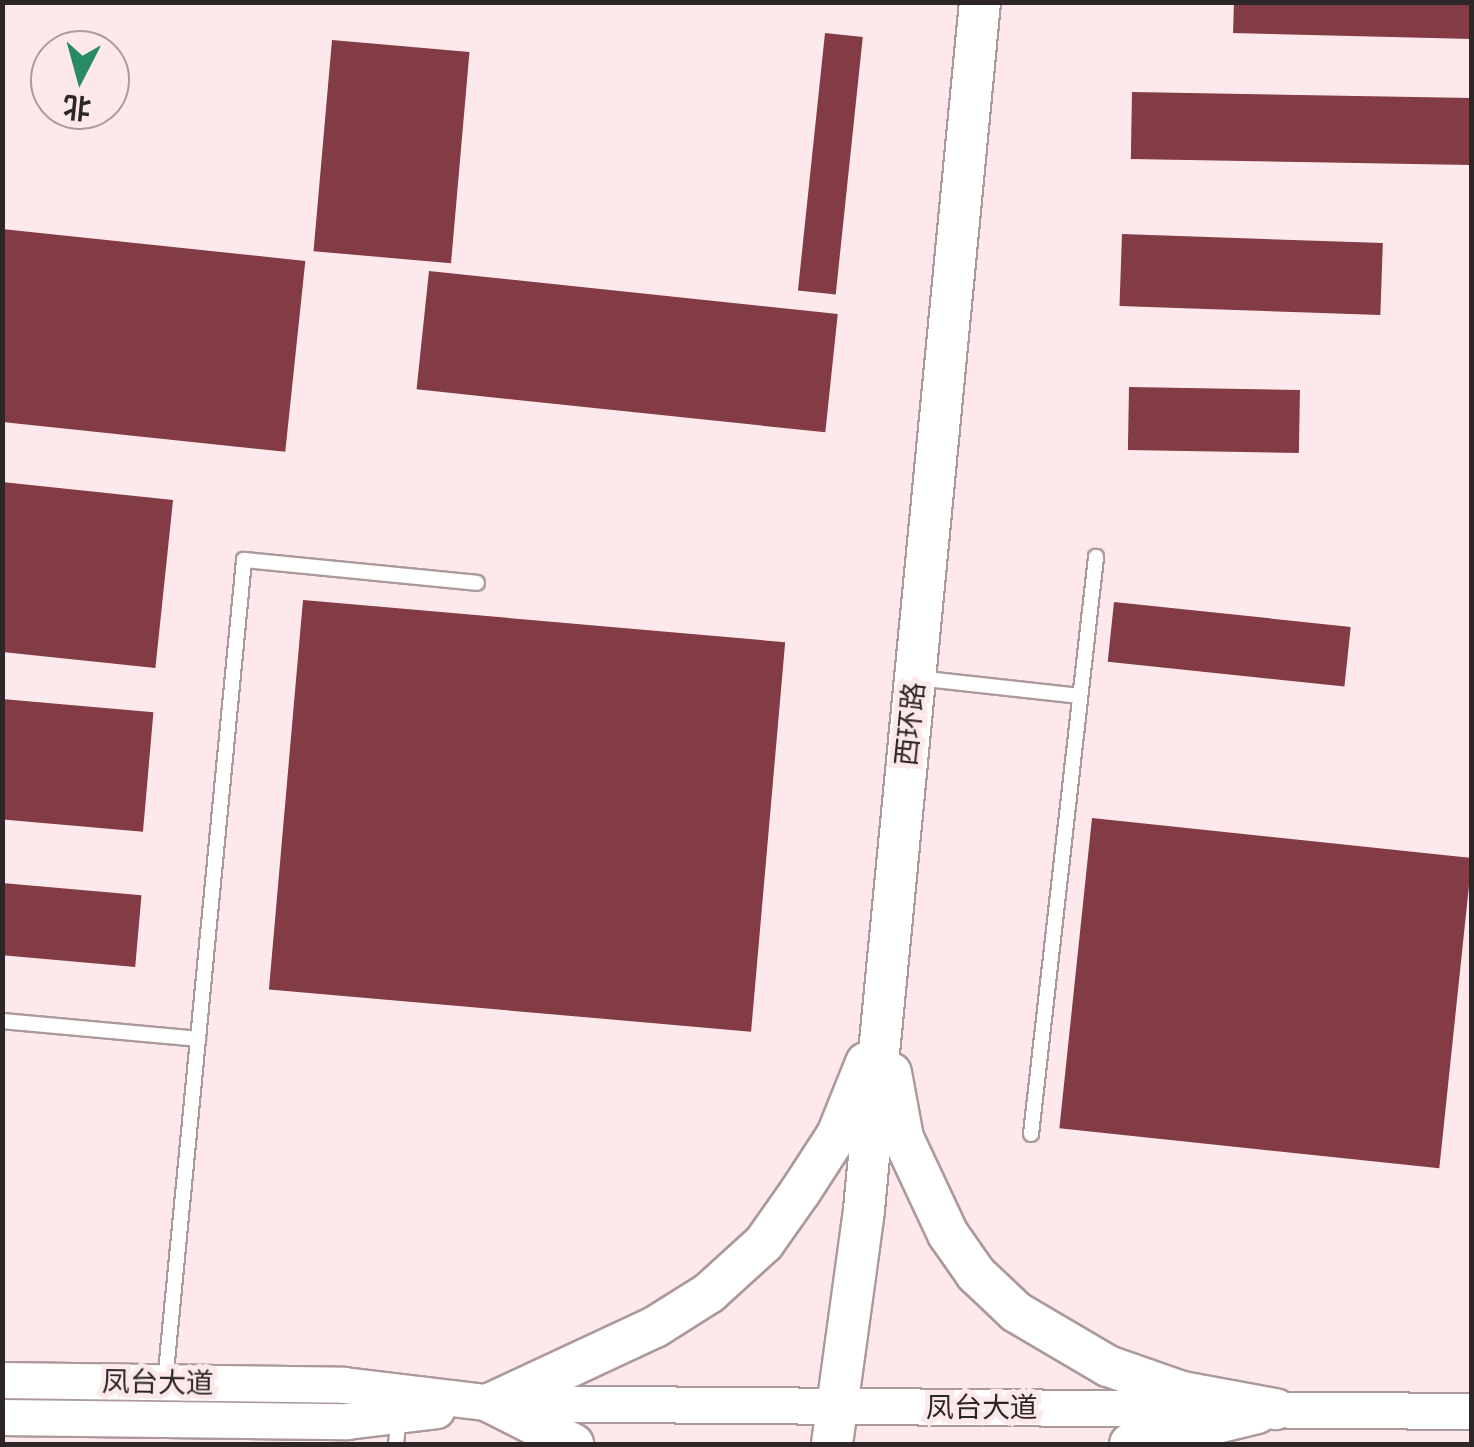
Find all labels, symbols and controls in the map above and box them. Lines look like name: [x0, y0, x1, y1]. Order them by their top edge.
north arrow: [30, 30, 130, 130]
text: 北: [61, 88, 93, 128]
street label: 西环路: [889, 680, 931, 768]
street label: 凤台大道: [102, 1364, 214, 1400]
street label: 凤台大道: [926, 1390, 1038, 1424]

